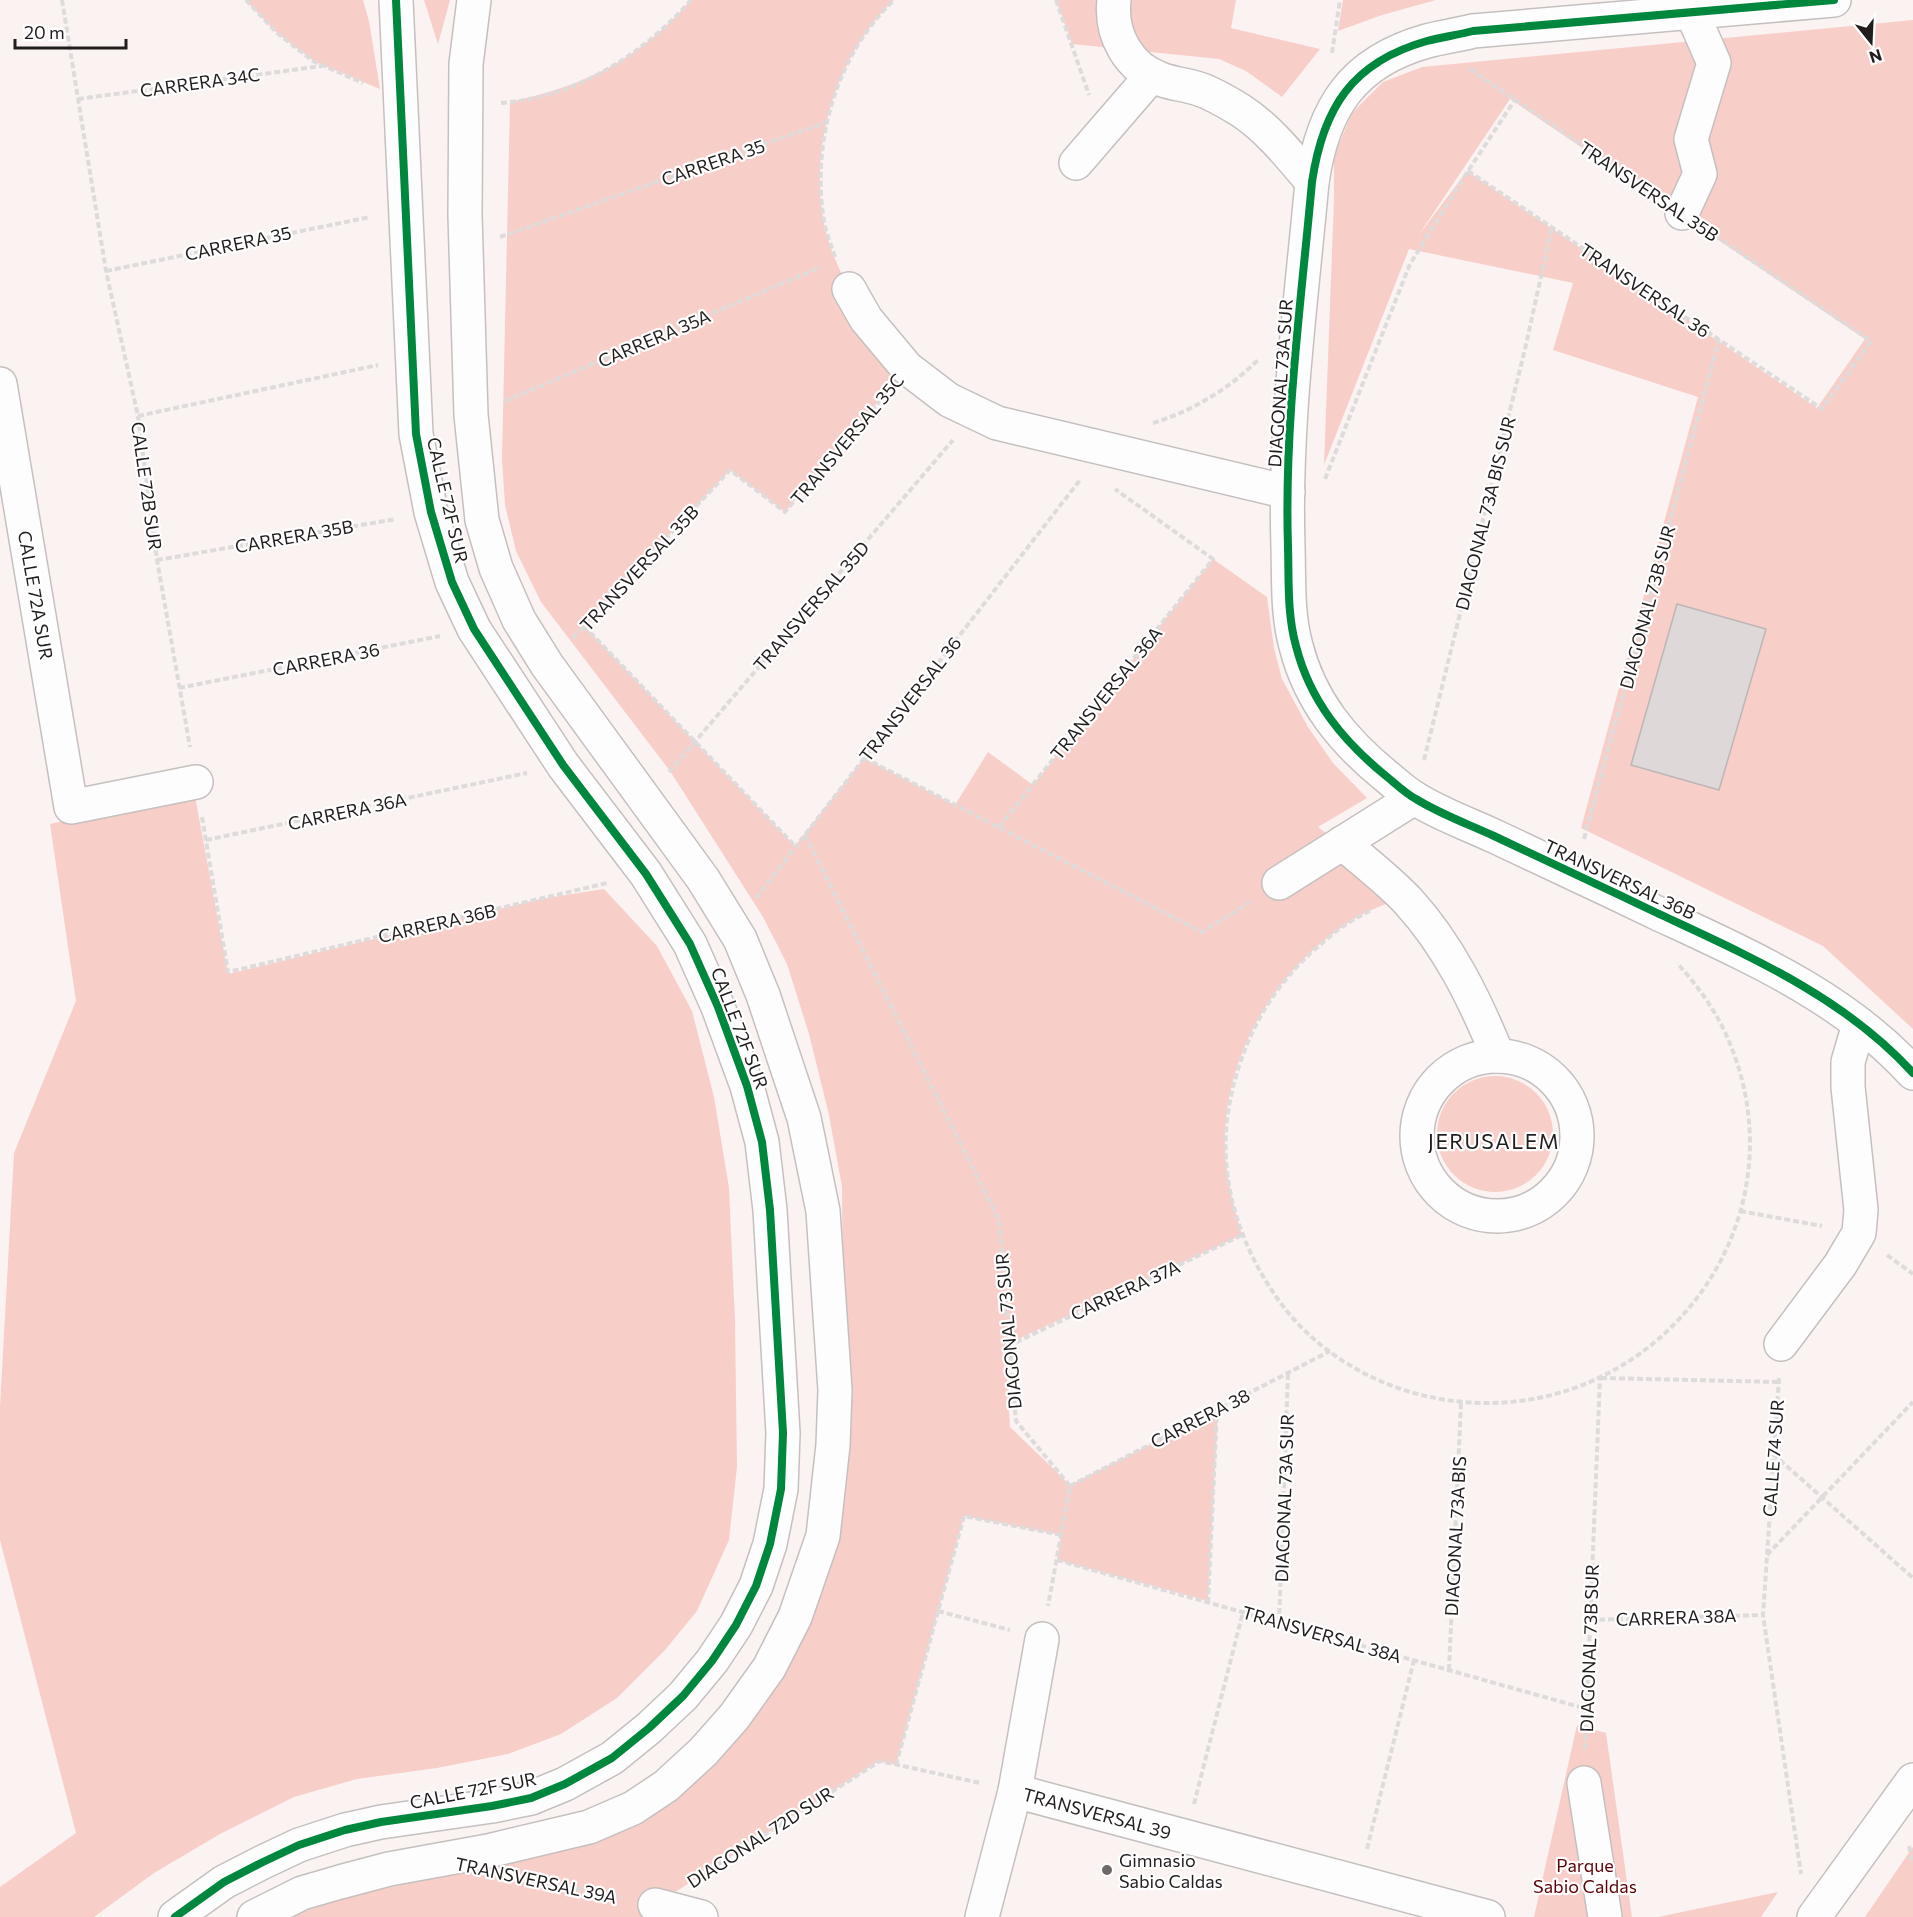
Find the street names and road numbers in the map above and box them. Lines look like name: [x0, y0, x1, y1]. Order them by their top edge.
street label: CARRERA 34C: [139, 63, 261, 101]
street label: CARRERA 35: [658, 134, 768, 190]
street label: TRANSVERSAL 35B: [1575, 136, 1723, 246]
street label: CARRERA 35: [183, 221, 293, 265]
street label: TRANSVERSAL 36: [1576, 238, 1714, 342]
street label: DIAGONAL 73A SUR: [1263, 298, 1297, 468]
street label: CARRERA 35A: [594, 304, 714, 372]
street label: TRANSVERSAL 35C: [786, 369, 908, 509]
street label: DIAGONAL 73A BIS SUR: [1450, 414, 1520, 612]
street label: CALLE 72B SUR: [127, 420, 167, 552]
street label: CALLE 72F SUR: [423, 435, 473, 565]
street label: TRANSVERSAL 35B: [575, 501, 703, 635]
street label: CARRERA 35B: [233, 515, 355, 557]
street label: DIAGONAL 73B SUR: [1615, 523, 1679, 691]
street label: CALLE 72A SUR: [14, 529, 58, 661]
street label: TRANSVERSAL 35D: [748, 536, 874, 676]
street label: TRANSVERSAL 36A: [1046, 622, 1166, 764]
street label: TRANSVERSAL 36: [854, 632, 966, 766]
street label: CARRERA 36: [271, 638, 381, 680]
street label: CARRERA 36A: [286, 788, 408, 834]
street label: TRANSVERSAL 36B: [1541, 834, 1699, 924]
street label: CARRERA 36B: [376, 899, 498, 947]
street label: CALLE 72F SUR: [707, 964, 773, 1092]
street label: DIAGONAL 73 SUR: [990, 1252, 1026, 1410]
street label: CARRERA 37A: [1067, 1255, 1183, 1325]
street label: CARRERA 38: [1147, 1383, 1253, 1452]
street label: CALLE 74 SUR: [1758, 1398, 1788, 1518]
street label: DIAGONAL 73A SUR: [1270, 1413, 1298, 1583]
street label: DIAGONAL 73A BIS: [1440, 1455, 1470, 1617]
street label: DIAGONAL 73B SUR: [1575, 1563, 1603, 1733]
street label: TRANSVERSAL 38A: [1240, 1601, 1404, 1667]
street label: CARRERA 38A: [1615, 1604, 1737, 1630]
street label: CALLE 72F SUR: [408, 1767, 538, 1813]
street label: DIAGONAL 72D SUR: [683, 1782, 837, 1892]
street label: TRANSVERSAL 39: [1020, 1783, 1174, 1843]
street label: TRANSVERSAL 39A: [453, 1852, 619, 1908]

